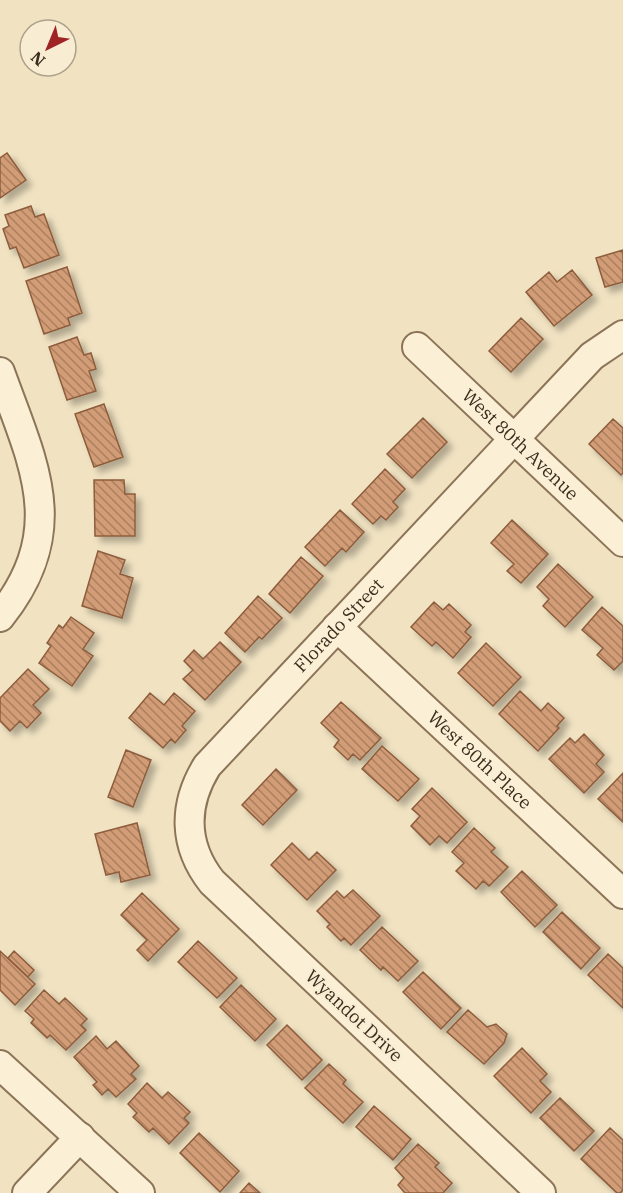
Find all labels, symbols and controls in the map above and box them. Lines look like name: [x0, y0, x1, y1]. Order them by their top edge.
north arrow: [18, 18, 78, 78]
text: N: [26, 47, 49, 71]
street label: West 80th Avenue: [457, 384, 584, 505]
street label: Florado Street: [289, 573, 388, 677]
street label: West 80th Place: [423, 706, 537, 814]
street label: Wyandot Drive: [301, 965, 408, 1067]

